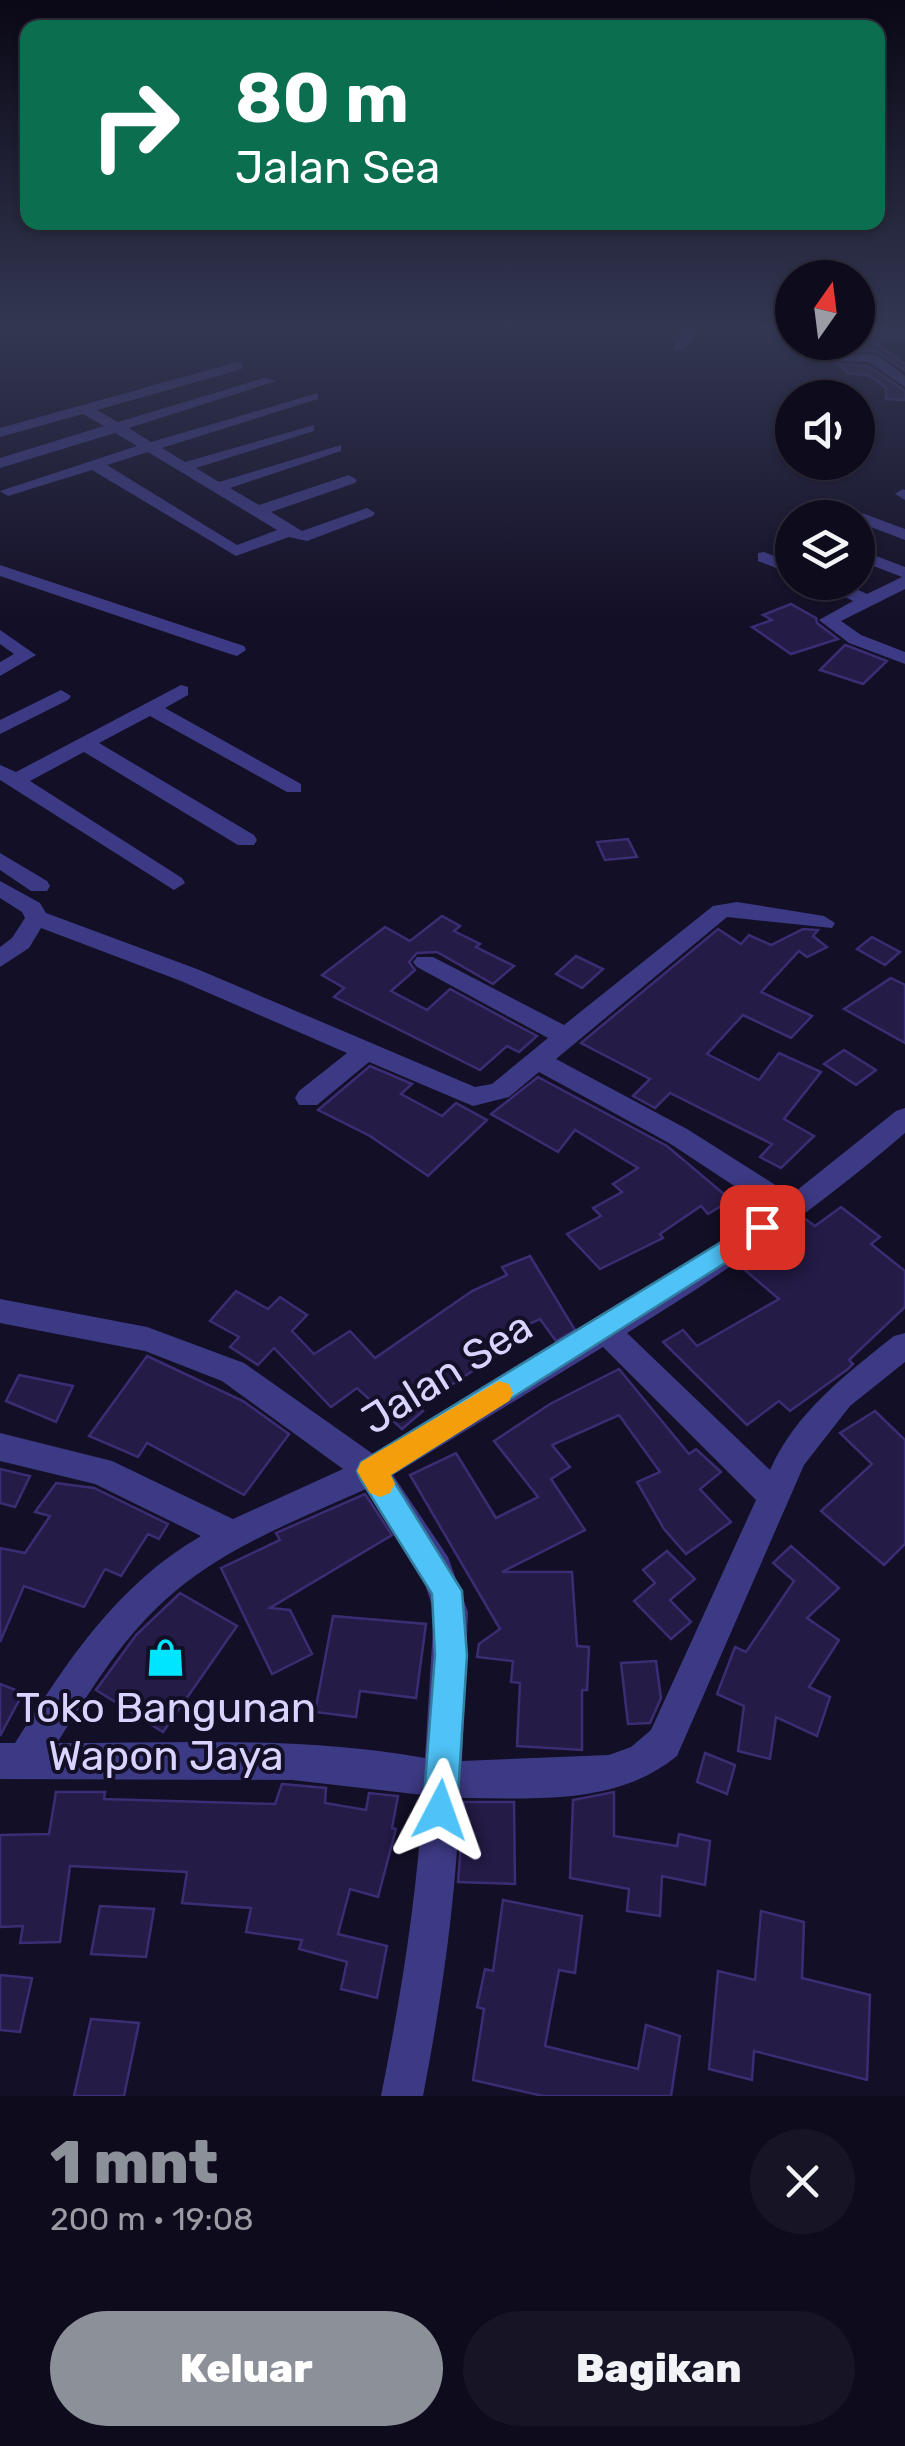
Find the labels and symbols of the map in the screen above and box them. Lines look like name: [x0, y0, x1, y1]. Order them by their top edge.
north arrow: [775, 260, 875, 360]
pin: [720, 1185, 805, 1270]
street label: Jalan Sea: [353, 1301, 541, 1445]
shop icon: Toko Bangunan Wapon Jaya: [145, 1636, 187, 1678]
place label: Toko Bangunan Wapon Jaya: [16, 1683, 316, 1781]
position arrow: [388, 1758, 492, 1862]

